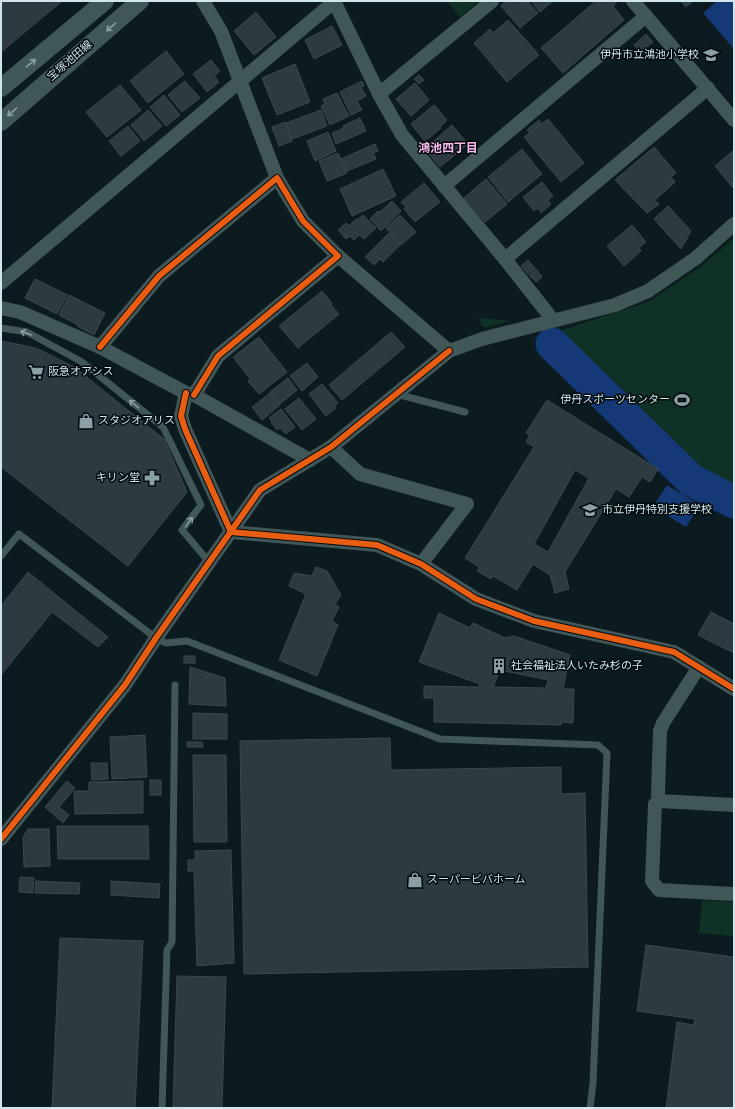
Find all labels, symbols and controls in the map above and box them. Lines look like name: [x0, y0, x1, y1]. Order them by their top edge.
one-way arrow: [105, 22, 116, 31]
street label: 宝塚池田線: [45, 38, 95, 84]
school or university icon: 伊丹市立鴻池小学校: [702, 46, 720, 64]
place label: 伊丹市立鴻池小学校: [600, 48, 699, 62]
one-way arrow: [26, 58, 36, 67]
one-way arrow: [8, 107, 18, 116]
district label: 鴻池四丁目: [418, 141, 478, 157]
one-way arrow: [20, 329, 33, 336]
supermarket icon: 阪急オアシス: [27, 363, 45, 381]
place label: 阪急オアシス: [48, 365, 114, 379]
sports icon: 伊丹スポーツセンター: [673, 391, 691, 409]
place label: 伊丹スポーツセンター: [560, 393, 670, 407]
one-way arrow: [129, 400, 140, 408]
shop icon: スタジオアリス: [77, 412, 95, 430]
place label: スタジオアリス: [98, 414, 175, 428]
pharmacy icon: キリン堂: [143, 469, 161, 487]
place label: キリン堂: [96, 471, 140, 485]
school or university icon: 市立伊丹特別支援学校: [581, 501, 599, 519]
place label: 市立伊丹特別支援学校: [602, 503, 712, 517]
one-way arrow: [185, 516, 193, 527]
building icon: 社会福祉法人いたみ杉の子: [490, 657, 508, 675]
place label: 社会福祉法人いたみ杉の子: [511, 659, 643, 673]
shop icon: スーパービバホーム: [406, 871, 424, 889]
place label: スーパービバホーム: [427, 873, 526, 887]

